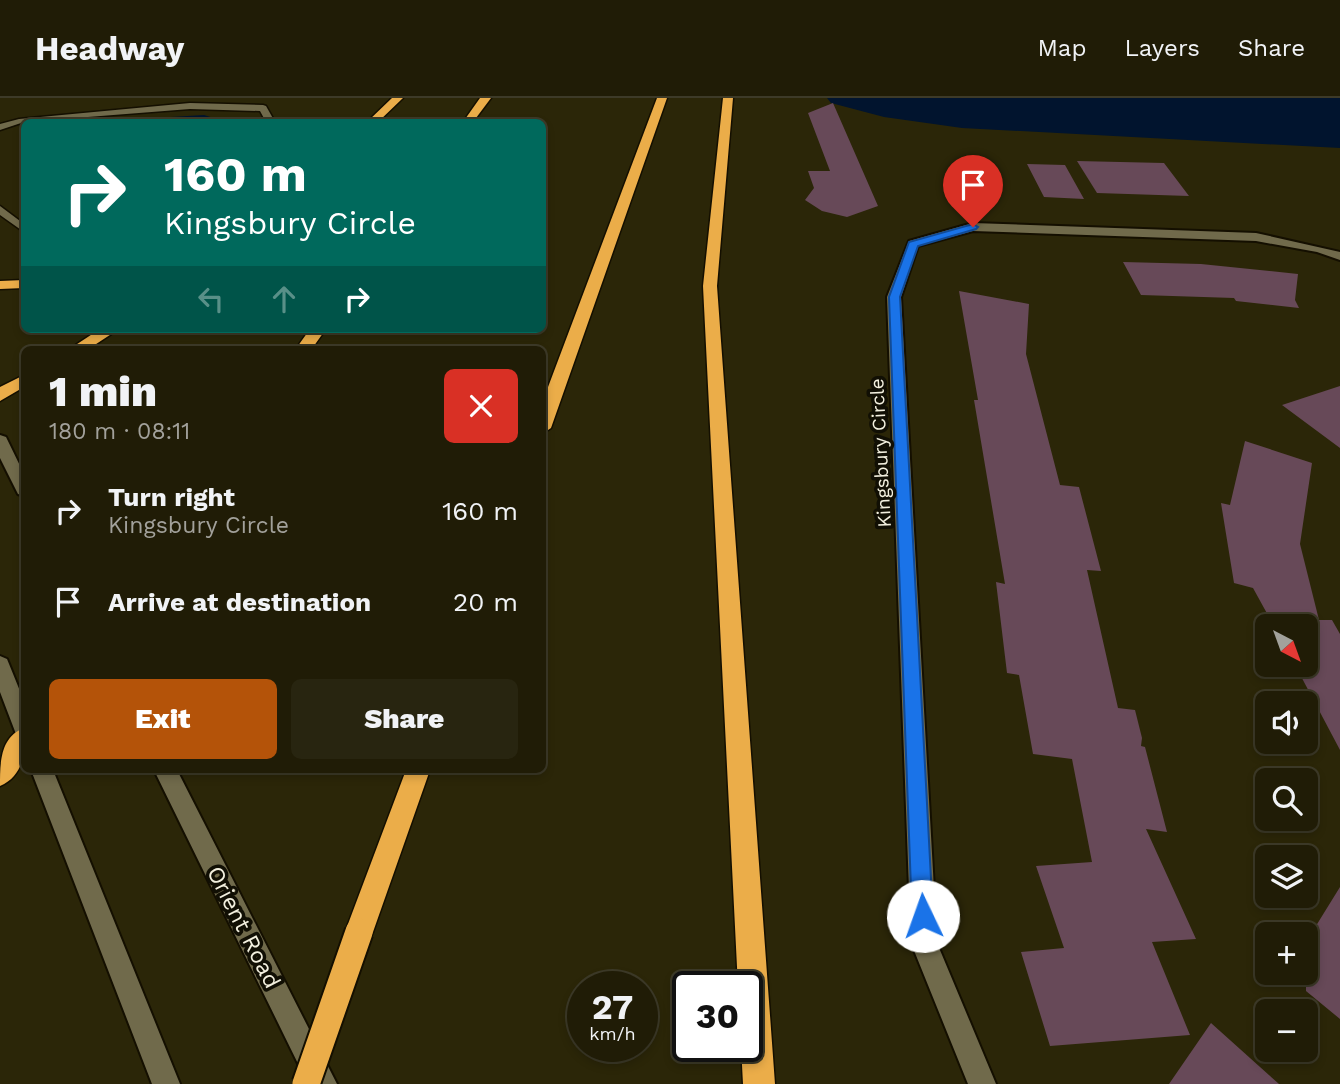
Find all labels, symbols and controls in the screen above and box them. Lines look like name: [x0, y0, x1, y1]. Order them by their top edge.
text: Headway: [35, 29, 184, 68]
text: Map: [1038, 34, 1086, 62]
text: Layers: [1124, 34, 1200, 62]
text: Share: [1238, 34, 1305, 62]
text: 160 m: [164, 145, 307, 203]
icon: right: [49, 147, 140, 238]
pin: [943, 155, 1003, 227]
icon: arrive: [954, 166, 992, 204]
text: Kingsbury Circle: [164, 204, 416, 242]
icon: left: [192, 280, 230, 318]
icon: ahead: [265, 280, 303, 318]
icon: right: [338, 280, 376, 318]
text: 1 min: [49, 367, 157, 416]
button: close: [444, 369, 518, 443]
street label: Kingsbury Circle: [865, 378, 896, 528]
text: 180 m · 08:11: [49, 418, 190, 445]
text: Turn right: [108, 482, 235, 512]
icon: right: [49, 492, 87, 530]
text: 160 m: [442, 496, 518, 526]
text: Kingsbury Circle: [108, 512, 289, 539]
icon: arrive: [49, 583, 87, 621]
text: Arrive at destination: [108, 587, 371, 617]
text: 20 m: [453, 587, 518, 617]
north arrow: [1255, 614, 1318, 677]
map controls: [1255, 614, 1318, 1062]
button: Exit: [49, 679, 277, 759]
button: Share: [291, 679, 518, 759]
button: sound: [1255, 691, 1318, 754]
button: search: [1255, 768, 1318, 831]
button: layers: [1255, 845, 1318, 908]
street label: Orient Road: [201, 862, 286, 993]
position arrow: [886, 879, 960, 953]
button: +: [1255, 922, 1318, 985]
speed limit sign: 30: [672, 971, 763, 1062]
text: 27: [592, 986, 633, 1028]
button: −: [1255, 999, 1318, 1062]
text: km/h: [589, 1023, 636, 1044]

